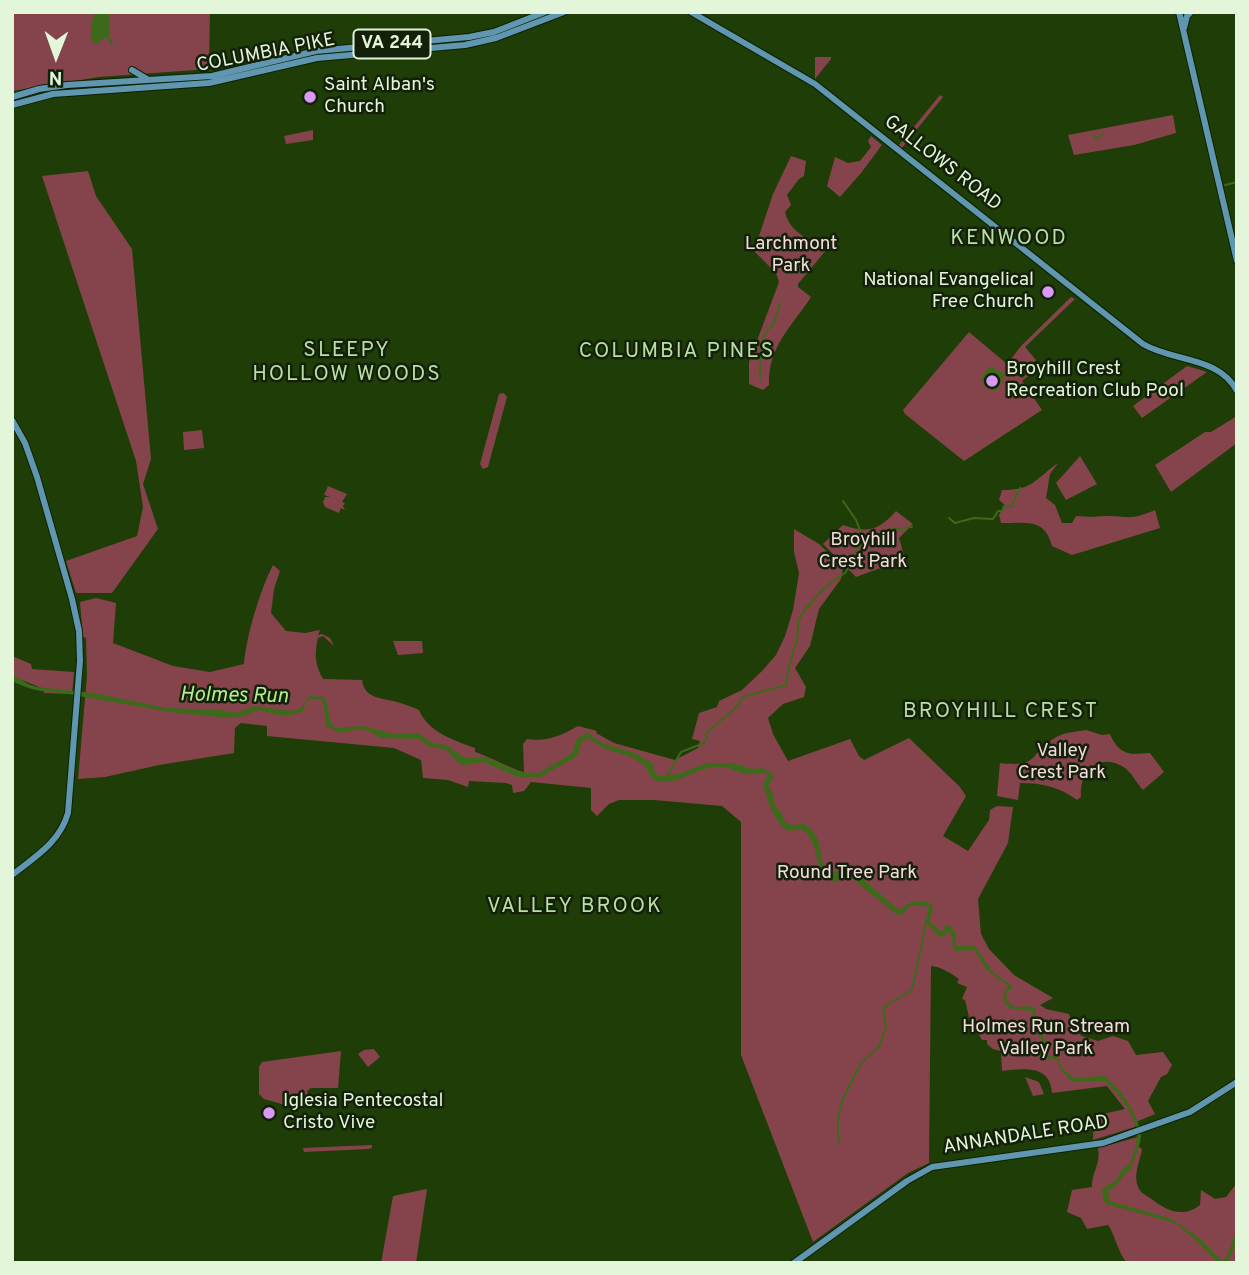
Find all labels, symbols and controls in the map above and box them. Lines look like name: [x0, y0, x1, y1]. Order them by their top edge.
north arrow: [21, 21, 91, 91]
street label: COLUMBIA PIKE: [195, 29, 337, 79]
road number: VA 244: [354, 29, 430, 58]
text: N: [49, 65, 63, 89]
place label: Saint Alban's Church: [324, 75, 435, 119]
marker: Saint Alban's Church: [302, 89, 318, 105]
street label: GALLOWS ROAD: [879, 111, 1005, 217]
district label: KENWOOD: [951, 227, 1067, 253]
park label: Larchmont Park: [745, 234, 837, 278]
place label: National Evangelical Free Church: [863, 270, 1034, 314]
marker: National Evangelical Free Church: [1040, 284, 1056, 300]
district label: SLEEPY HOLLOW WOODS: [254, 339, 440, 389]
district label: COLUMBIA PINES: [581, 340, 773, 366]
place label: Broyhill Crest Recreation Club Pool: [1006, 359, 1184, 403]
marker: Broyhill Crest Recreation Club Pool: [984, 373, 1000, 389]
park label: Broyhill Crest Park: [819, 530, 907, 574]
water label: Holmes Run: [179, 683, 289, 711]
district label: BROYHILL CREST: [905, 700, 1097, 726]
park label: Valley Crest Park: [1018, 741, 1106, 785]
park label: Round Tree Park: [777, 863, 917, 885]
district label: VALLEY BROOK: [489, 895, 661, 921]
park label: Holmes Run Stream Valley Park: [962, 1017, 1130, 1061]
place label: Iglesia Pentecostal Cristo Vive: [283, 1091, 443, 1135]
marker: Iglesia Pentecostal Cristo Vive: [261, 1105, 277, 1121]
street label: ANNANDALE ROAD: [942, 1112, 1110, 1160]

